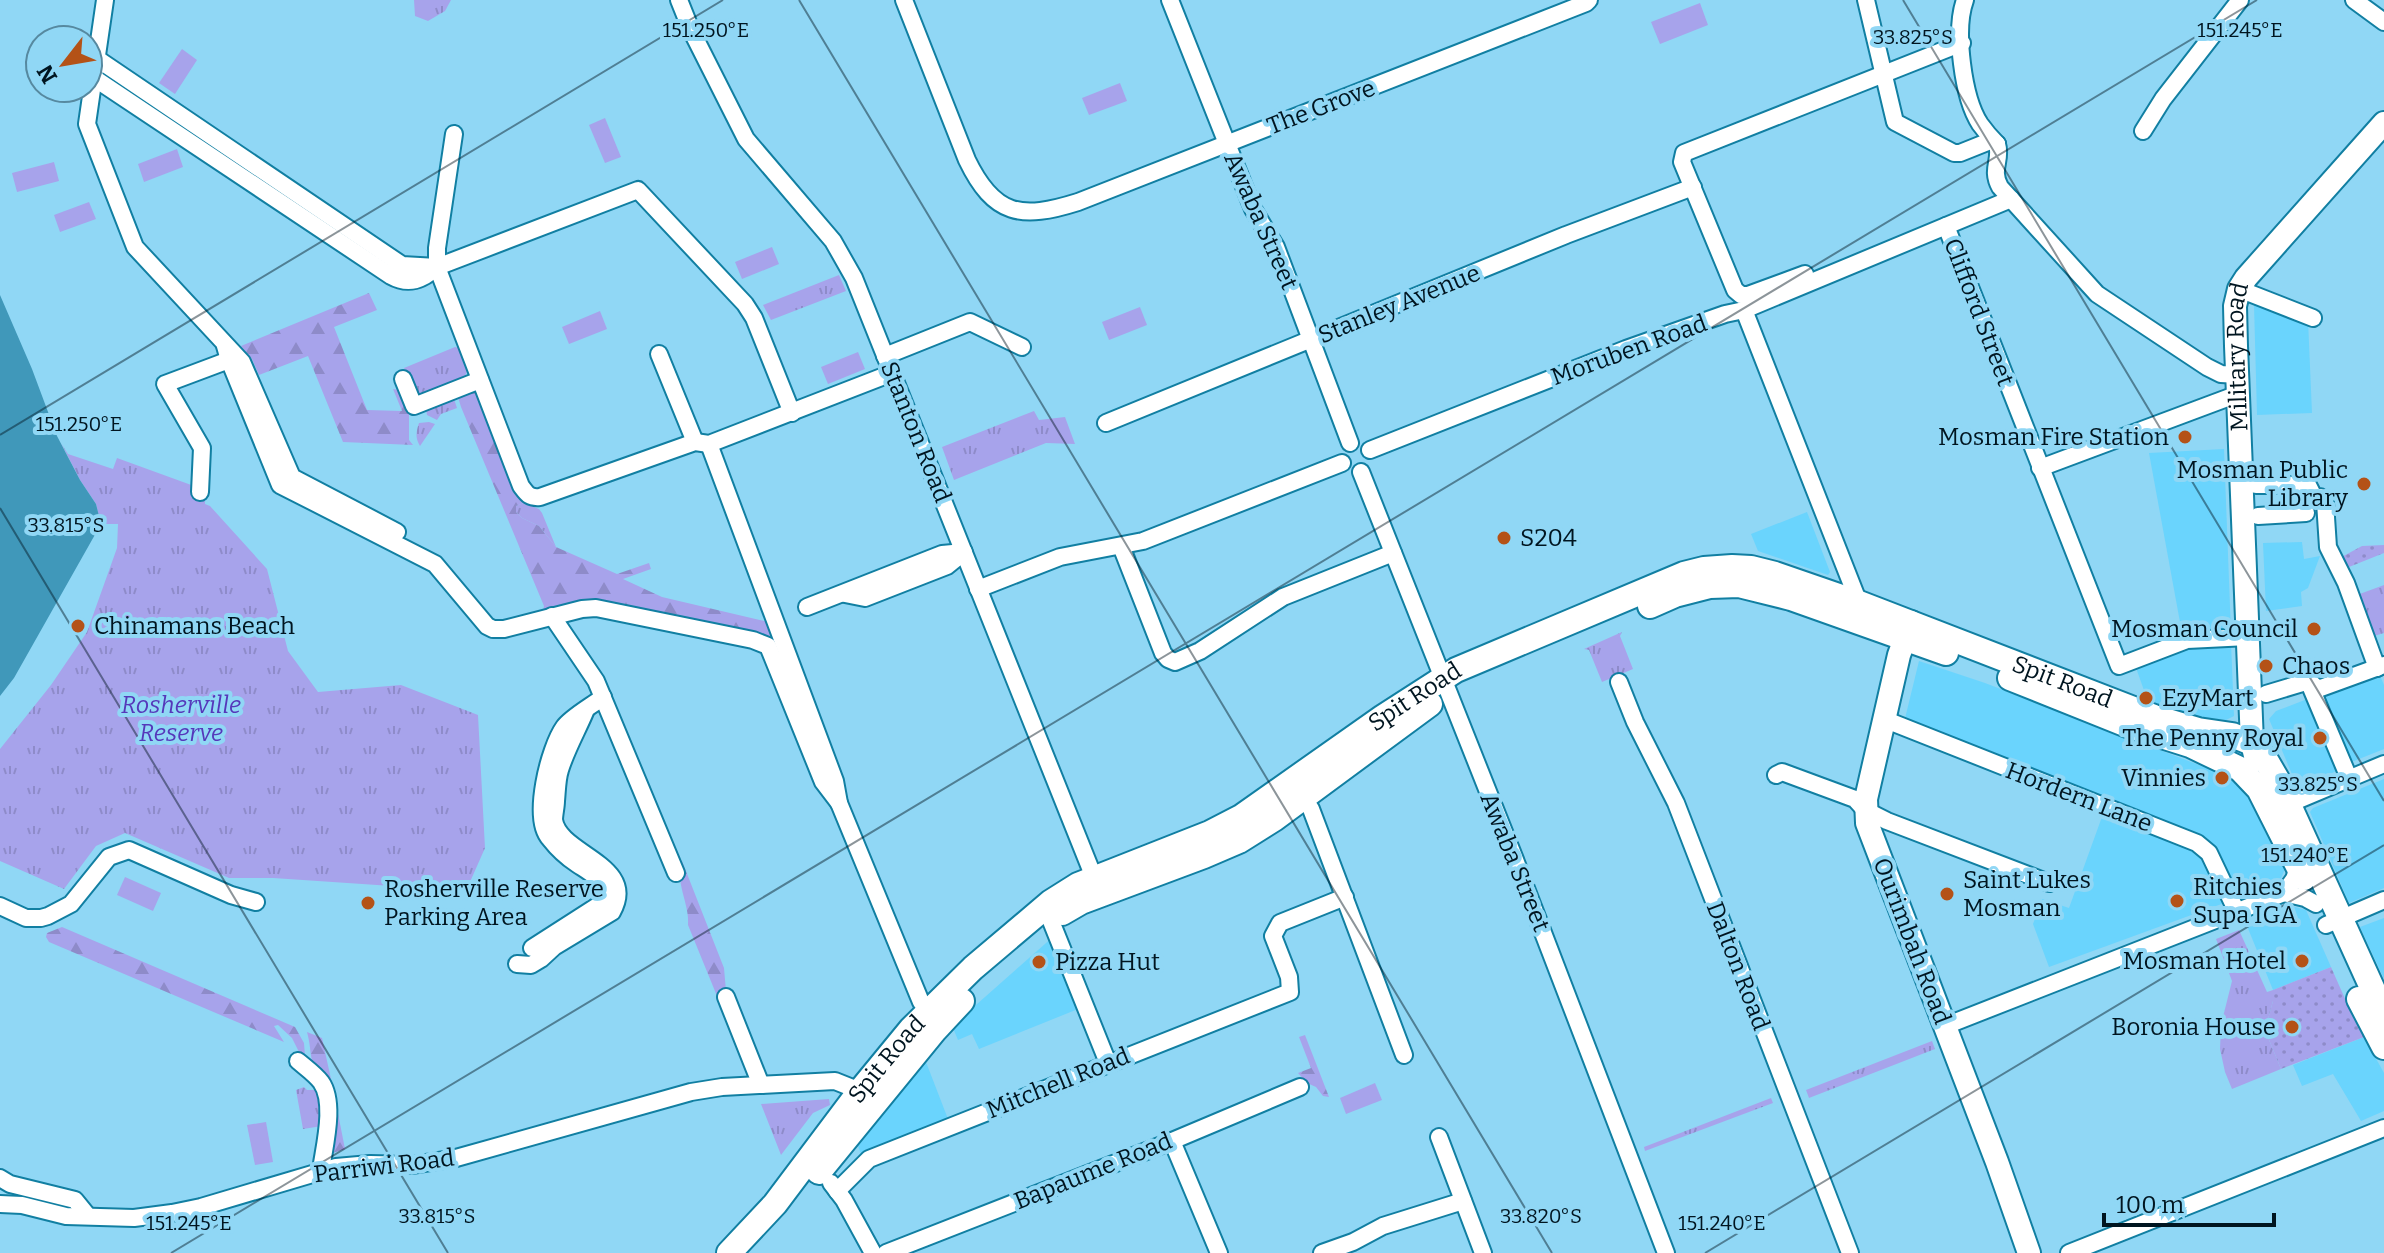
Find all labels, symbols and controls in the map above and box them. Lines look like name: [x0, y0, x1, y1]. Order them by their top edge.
text: 151.250°E: [663, 18, 749, 42]
text: 151.245°E: [2197, 18, 2283, 42]
north arrow: [24, 24, 104, 104]
text: 33.825°S: [1873, 25, 1953, 49]
text: N: [31, 60, 63, 88]
street label: The Grove: [1263, 74, 1379, 140]
street label: Awaba Street: [1218, 148, 1304, 294]
street label: Clifford Street: [1938, 234, 2020, 390]
street label: Stanley Avenue: [1314, 259, 1484, 349]
street label: Military Road: [2221, 280, 2254, 432]
street label: Moruben Road: [1547, 309, 1711, 391]
street label: Stanton Road: [875, 357, 957, 507]
text: 151.250°E: [36, 412, 122, 436]
place label: Mosman Fire Station: [1938, 423, 2169, 451]
marker: Mosman Fire Station: [2176, 428, 2194, 446]
place label: Mosman Public Library: [2177, 456, 2348, 512]
marker: Mosman Public Library: [2355, 475, 2373, 493]
text: 33.815°S: [27, 513, 105, 537]
place label: S204: [1520, 524, 1577, 552]
marker: S204: [1495, 529, 1513, 547]
place label: Chinamans Beach: [94, 612, 295, 640]
place label: Mosman Council: [2111, 615, 2298, 643]
marker: Chinamans Beach: [69, 617, 87, 635]
marker: Mosman Council: [2305, 620, 2323, 638]
street label: Spit Road: [2008, 650, 2116, 714]
place label: Chaos: [2282, 652, 2350, 680]
street label: Spit Road: [1363, 656, 1466, 737]
marker: Chaos: [2257, 657, 2275, 675]
place label: EzyMart: [2162, 684, 2254, 712]
marker: EzyMart: [2137, 689, 2155, 707]
park label: Rosherville Reserve: [121, 691, 241, 747]
place label: The Penny Royal: [2122, 724, 2304, 752]
marker: The Penny Royal: [2311, 729, 2329, 747]
street label: Hordern Lane: [2002, 756, 2156, 838]
place label: Vinnies: [2121, 764, 2206, 792]
marker: Vinnies: [2213, 769, 2231, 787]
text: 33.825°S: [2278, 772, 2358, 796]
street label: Awaba Street: [1474, 788, 1556, 936]
text: 151.240°E: [2261, 843, 2349, 867]
street label: Ourimbah Road: [1867, 854, 1957, 1028]
place label: Saint Lukes Mosman: [1963, 866, 2091, 922]
place label: Ritchies Supa IGA: [2193, 873, 2297, 929]
place label: Rosherville Reserve Parking Area: [384, 875, 604, 931]
marker: Saint Lukes Mosman: [1938, 885, 1956, 903]
marker: Ritchies Supa IGA: [2168, 892, 2186, 910]
marker: Rosherville Reserve Parking Area: [359, 894, 377, 912]
street label: Dalton Road: [1701, 898, 1775, 1034]
place label: Mosman Hotel: [2123, 947, 2286, 975]
place label: Pizza Hut: [1055, 948, 1160, 976]
marker: Mosman Hotel: [2293, 952, 2311, 970]
marker: Pizza Hut: [1030, 953, 1048, 971]
street label: Spit Road: [842, 1009, 931, 1108]
place label: Boronia House: [2111, 1013, 2276, 1041]
marker: Boronia House: [2283, 1018, 2301, 1036]
street label: Mitchell Road: [982, 1042, 1134, 1124]
street label: Bapaume Road: [1010, 1127, 1176, 1215]
street label: Parriwi Road: [312, 1143, 456, 1189]
scale bar: [2104, 1177, 2274, 1227]
text: 100 m: [2116, 1191, 2184, 1219]
text: 33.815°S: [398, 1204, 476, 1228]
text: 33.820°S: [1500, 1204, 1582, 1228]
text: 151.245°E: [146, 1211, 232, 1235]
text: 151.240°E: [1678, 1211, 1766, 1235]

